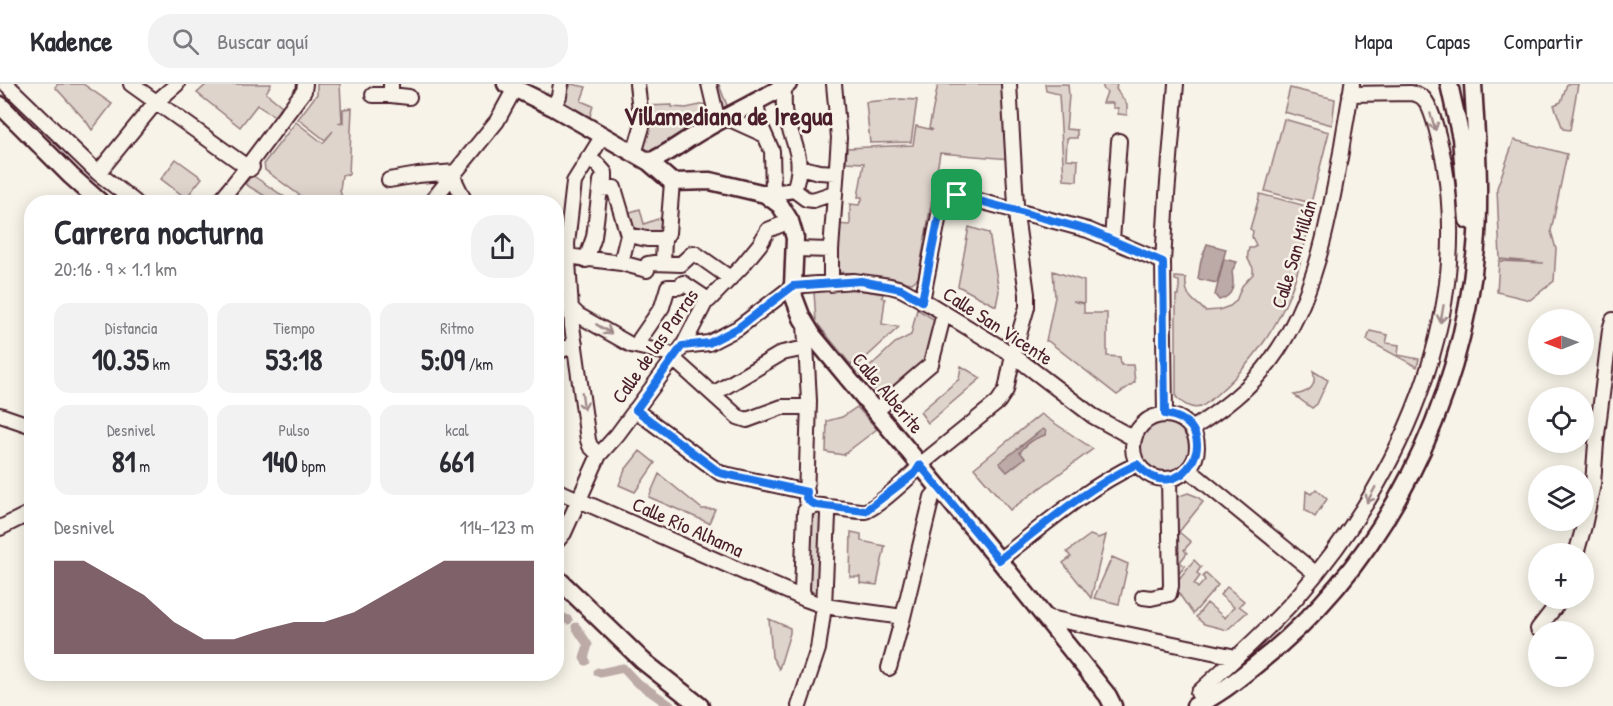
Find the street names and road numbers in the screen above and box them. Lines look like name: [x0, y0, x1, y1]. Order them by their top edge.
street label: Calle San Millán: [1264, 196, 1323, 312]
street label: Calle San Vicente: [938, 280, 1058, 371]
street label: Calle de las Parras: [605, 283, 704, 408]
street label: Calle Alberite: [846, 346, 930, 439]
street label: Calle Río Alhama: [628, 490, 748, 563]

